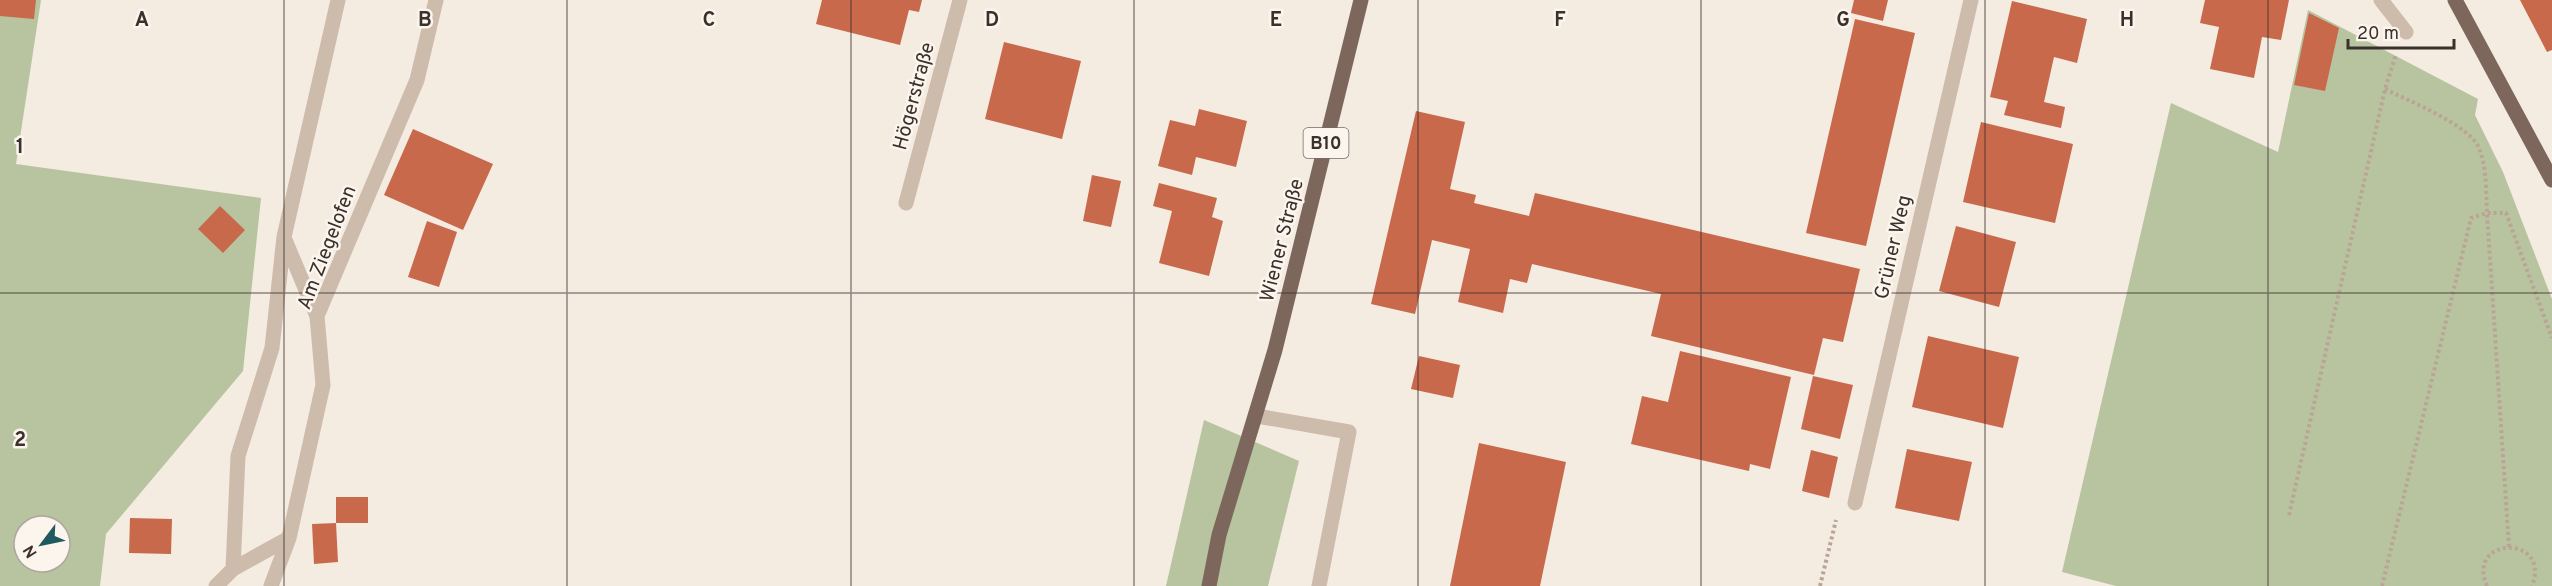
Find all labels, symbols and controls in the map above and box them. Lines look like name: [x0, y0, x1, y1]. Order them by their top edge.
text: A: [135, 8, 149, 34]
text: B: [418, 8, 432, 34]
text: C: [703, 8, 715, 34]
text: D: [985, 8, 999, 34]
text: E: [1270, 8, 1282, 34]
text: F: [1554, 8, 1566, 34]
text: G: [1836, 8, 1850, 34]
text: H: [2120, 8, 2134, 34]
scale bar: [2348, 12, 2454, 50]
text: 20 m: [2357, 23, 2399, 46]
street label: Högerstraße: [888, 40, 942, 153]
road number: B10: [1304, 128, 1348, 158]
text: 1: [16, 135, 24, 161]
street label: Wiener Straße: [1255, 176, 1311, 305]
street label: Am Ziegelofen: [292, 182, 363, 314]
street label: Grüner Weg: [1869, 193, 1919, 302]
text: 2: [14, 428, 26, 454]
north arrow: [12, 514, 72, 574]
text: N: [19, 541, 43, 561]

